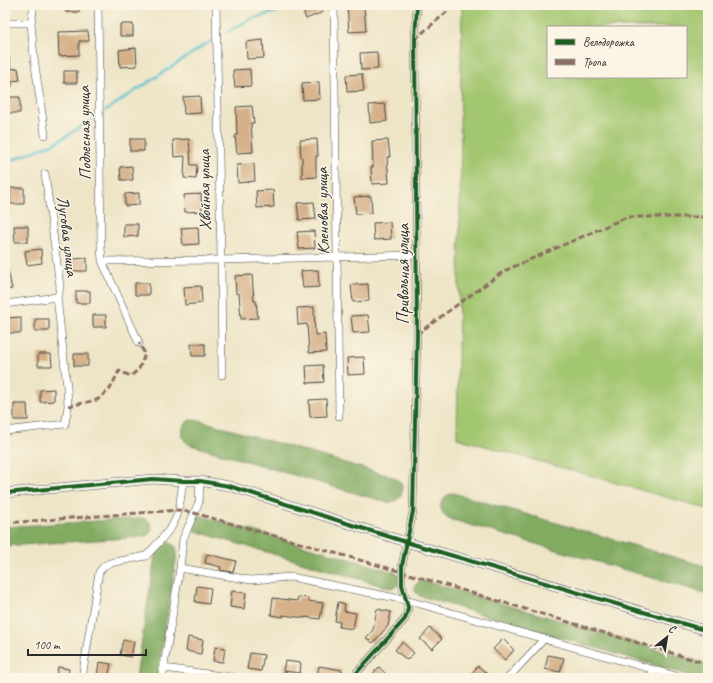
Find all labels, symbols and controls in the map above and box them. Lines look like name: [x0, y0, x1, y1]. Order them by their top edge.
legend: [547, 26, 687, 78]
text: Велодорожка: [583, 34, 635, 50]
text: Тропа: [583, 54, 607, 70]
street label: Подлесная улица: [73, 84, 96, 180]
street label: Хвойная улица: [193, 148, 216, 231]
street label: Кленовая улица: [311, 166, 334, 255]
street label: Луговая улица: [52, 195, 83, 279]
street label: Привольная улица: [393, 222, 414, 324]
north arrow: [647, 617, 687, 657]
text: С: [666, 621, 679, 637]
scale bar: [28, 631, 146, 657]
text: 100 m: [34, 637, 61, 653]

